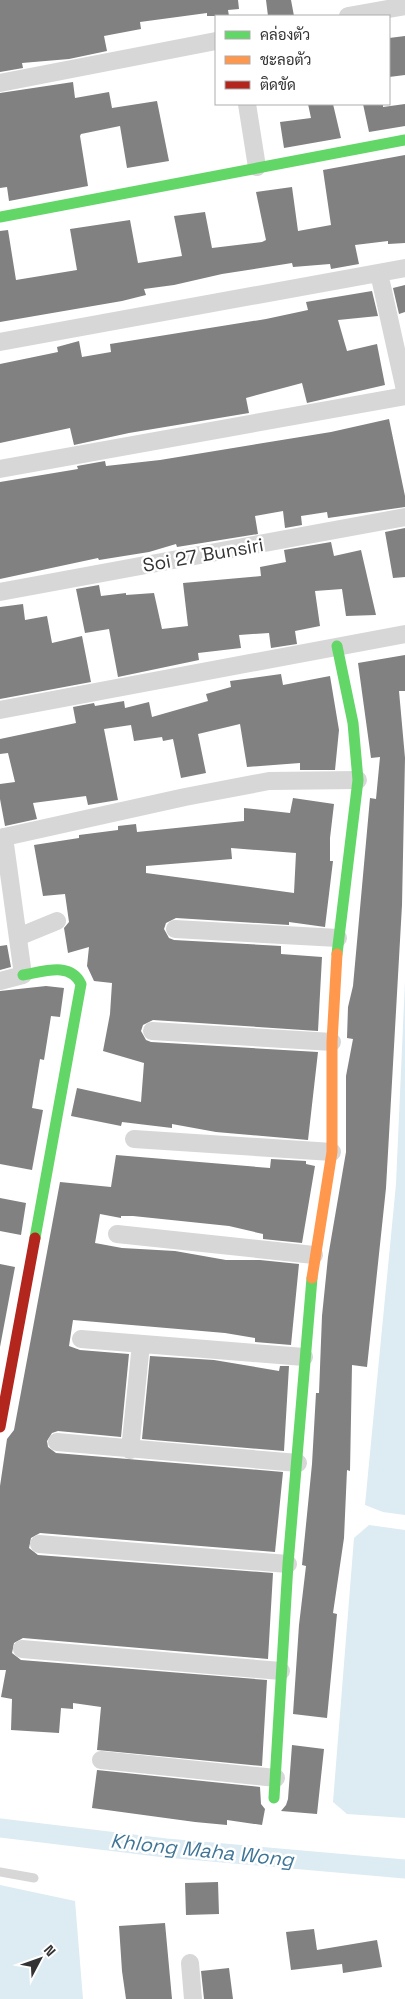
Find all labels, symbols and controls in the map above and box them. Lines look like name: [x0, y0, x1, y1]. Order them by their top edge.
legend: [215, 15, 390, 105]
text: คล่องตัว: [260, 25, 310, 44]
text: ชะลอตัว: [260, 50, 311, 69]
text: ติดขัด: [260, 75, 296, 94]
street label: Soi 27 Bunsiri: [141, 532, 265, 578]
water label: Khlong Maha Wong: [109, 1827, 296, 1873]
north arrow: [15, 1934, 65, 1984]
text: N: [40, 1941, 60, 1960]

